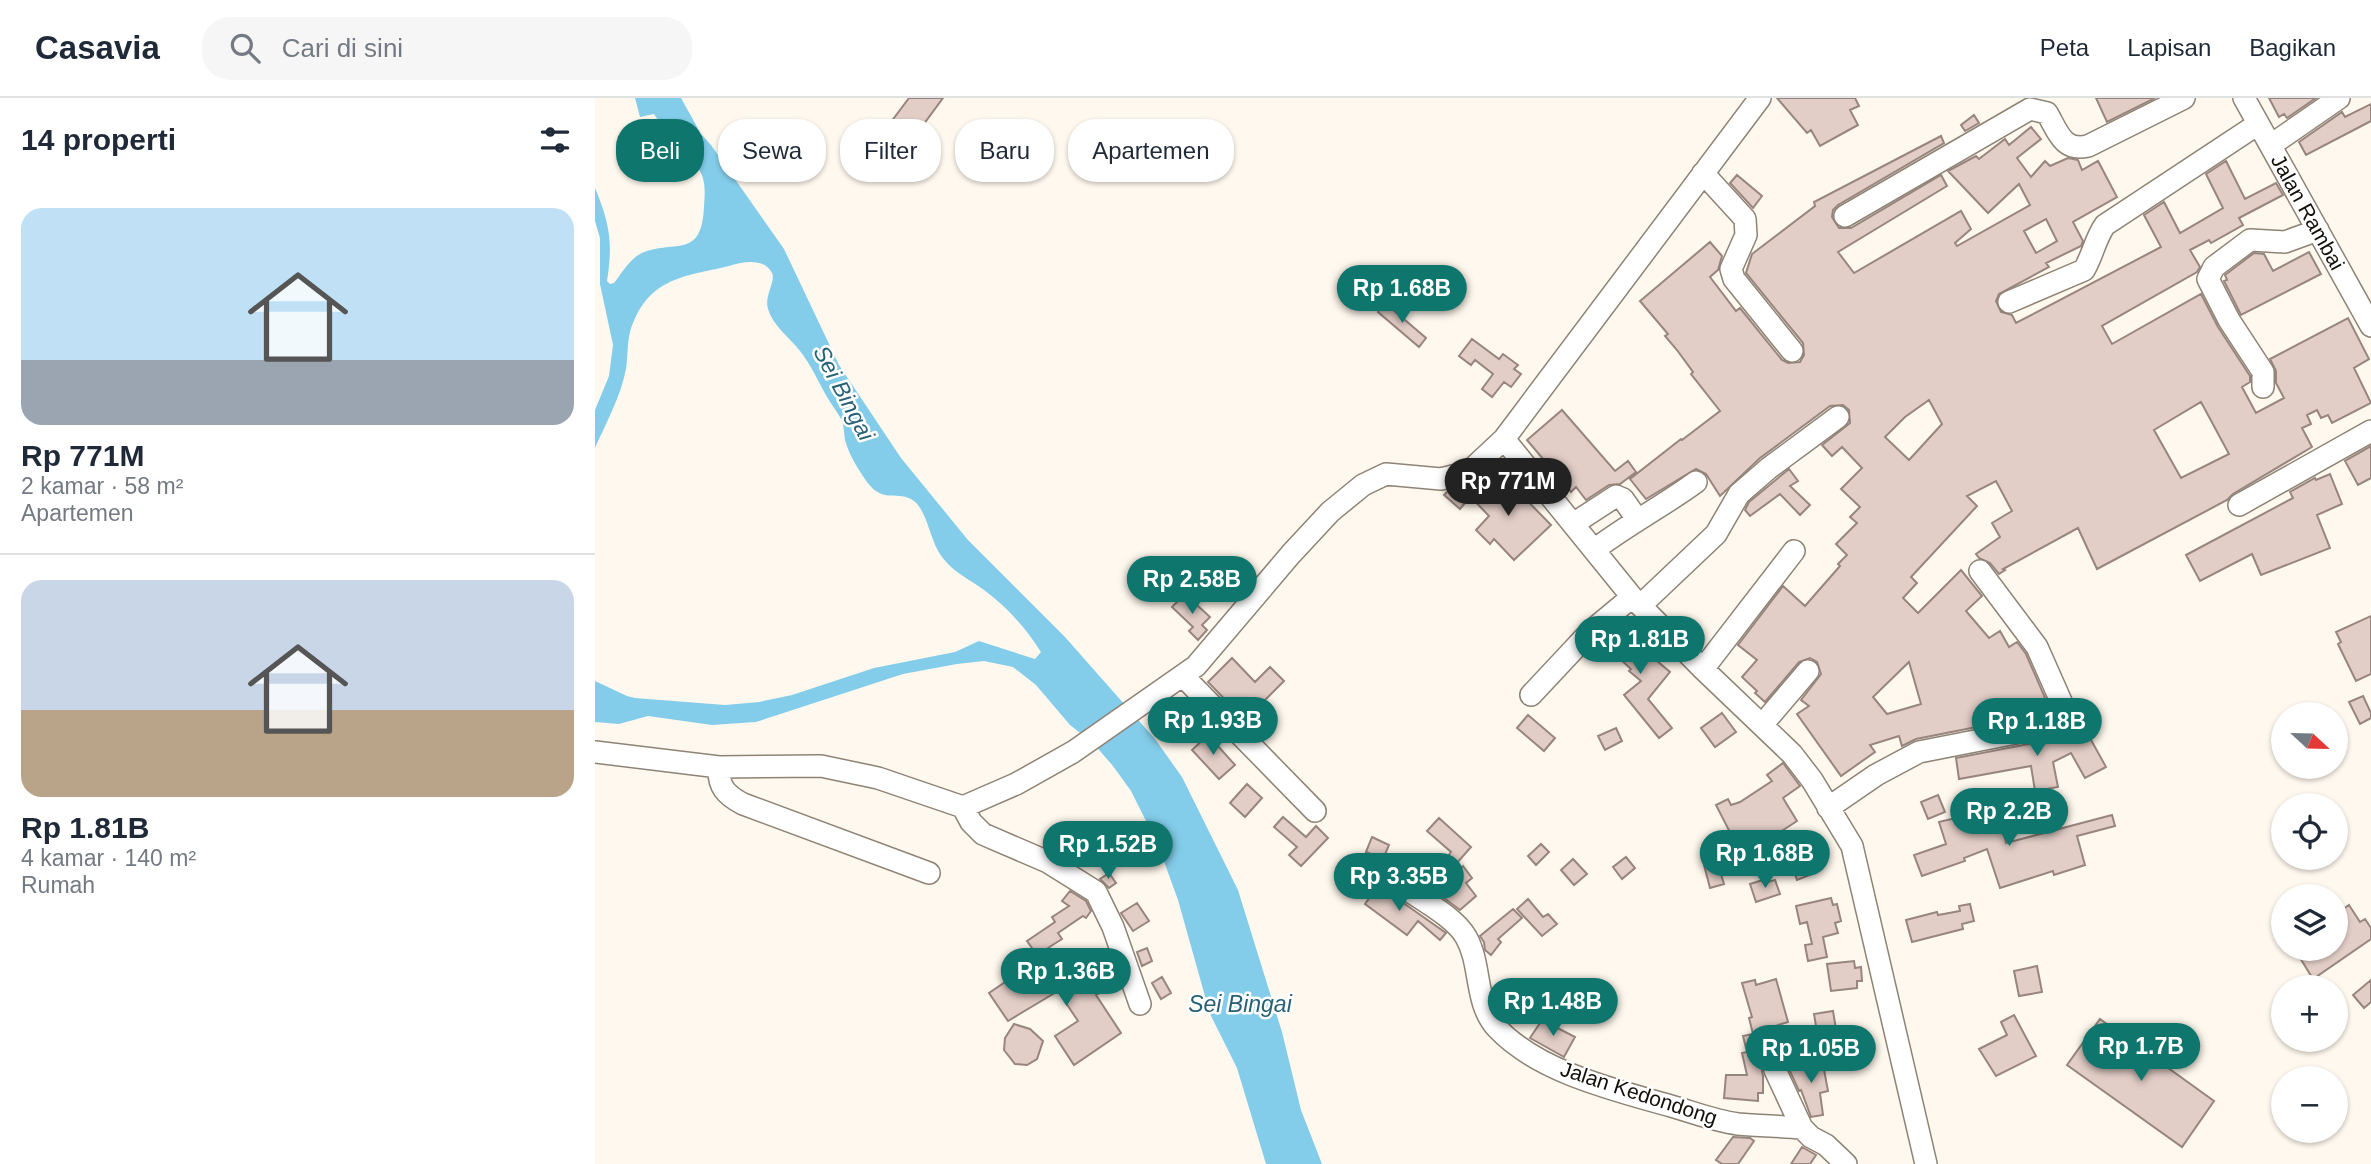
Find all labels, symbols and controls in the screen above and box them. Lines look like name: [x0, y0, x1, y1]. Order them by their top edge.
search box: [202, 17, 692, 80]
text: Casavia: [35, 29, 160, 66]
icon: search: [226, 29, 264, 67]
text: Cari di sini: [282, 33, 403, 63]
text: Peta: [2040, 34, 2089, 61]
text: Lapisan: [2127, 34, 2211, 61]
text: Bagikan: [2249, 34, 2336, 61]
chip: Beli: [616, 119, 704, 182]
chip: Sewa: [718, 119, 826, 182]
chip: Filter: [840, 119, 941, 182]
chip: Baru: [955, 119, 1054, 182]
chip: Apartemen: [1068, 119, 1234, 182]
icon: filters: [536, 121, 574, 159]
text: 14 properti: [21, 123, 176, 156]
street label: Jalan Rambai: [2267, 150, 2349, 274]
icon: home: [235, 254, 361, 380]
pin: Rp 1.68B: [1330, 266, 1474, 325]
text: Rp 1.68B: [1353, 275, 1451, 301]
water label: Sei Bingai: [808, 341, 880, 446]
text: Rp 771M: [21, 439, 144, 472]
pin: Rp 771M: [1443, 458, 1573, 518]
text: Rp 771M: [1461, 468, 1555, 494]
text: 2 kamar · 58 m²: [21, 473, 183, 499]
text: Apartemen: [21, 500, 134, 526]
pin: Rp 2.58B: [1120, 556, 1264, 616]
text: Rp 2.58B: [1143, 566, 1241, 592]
pin: Rp 1.81B: [1568, 616, 1712, 676]
icon: home: [235, 626, 361, 752]
text: Rp 1.81B: [1591, 626, 1689, 652]
pin: Rp 1.93B: [1141, 698, 1285, 757]
pin: Rp 1.18B: [1965, 698, 2109, 758]
north arrow: [2271, 702, 2349, 779]
map controls: [2271, 702, 2348, 1143]
text: Rp 1.93B: [1164, 707, 1262, 733]
text: Rp 1.18B: [1988, 708, 2086, 734]
pin: Rp 2.2B: [1944, 788, 2074, 848]
button: locate: [2271, 793, 2348, 870]
text: Rp 2.2B: [1966, 798, 2052, 824]
text: Rp 1.81B: [21, 811, 149, 844]
pin: Rp 1.52B: [1036, 822, 1180, 881]
pin: Rp 1.68B: [1693, 830, 1837, 890]
text: Rp 1.52B: [1059, 831, 1157, 857]
text: Rp 1.68B: [1716, 840, 1814, 866]
text: 4 kamar · 140 m²: [21, 845, 196, 871]
pin: Rp 3.35B: [1327, 854, 1471, 913]
text: Rp 3.35B: [1350, 863, 1448, 889]
text: Rumah: [21, 872, 95, 898]
button: layers: [2271, 884, 2348, 961]
pin: Rp 1.36B: [994, 948, 1138, 1008]
text: Rp 1.36B: [1017, 958, 1115, 984]
button: +: [2271, 975, 2348, 1052]
pin: Rp 1.48B: [1481, 978, 1625, 1038]
text: Rp 1.48B: [1504, 988, 1602, 1014]
water label: Sei Bingai: [1188, 991, 1293, 1017]
pin: Rp 1.7B: [2076, 1024, 2206, 1083]
pin: Rp 1.05B: [1739, 1026, 1883, 1085]
text: Rp 1.7B: [2098, 1033, 2184, 1059]
text: Rp 1.05B: [1762, 1035, 1860, 1061]
street label: Jalan Kedondong: [1558, 1057, 1720, 1129]
button: −: [2271, 1066, 2348, 1143]

